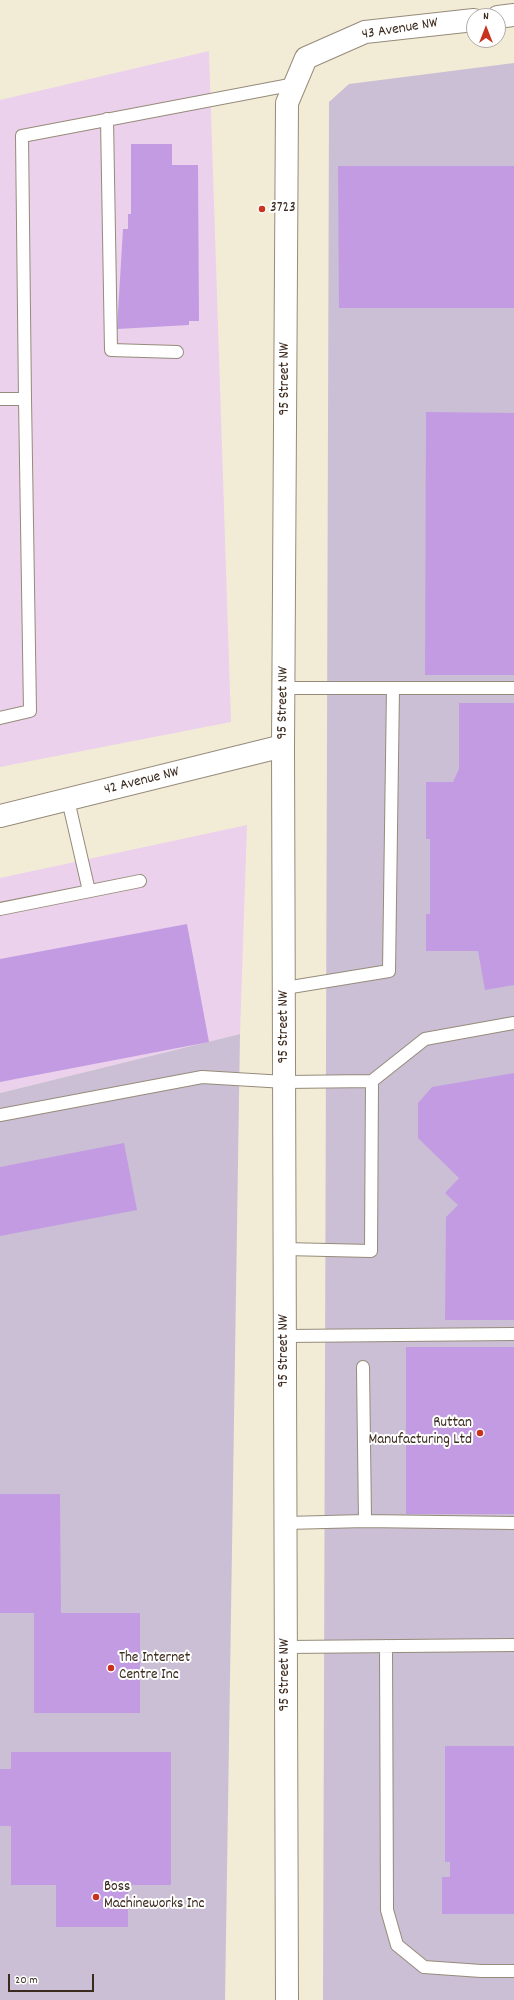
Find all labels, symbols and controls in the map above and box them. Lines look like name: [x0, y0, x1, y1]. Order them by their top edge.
north arrow: [466, 8, 506, 48]
text: N: [483, 9, 489, 25]
street label: 43 Avenue NW: [361, 15, 439, 45]
place label: 3723: [270, 200, 296, 218]
marker: 3723: [257, 204, 267, 214]
street label: 95 Street NW: [277, 342, 295, 416]
street label: 95 Street NW: [274, 666, 294, 740]
street label: 42 Avenue NW: [103, 764, 181, 800]
street label: 95 Street NW: [276, 990, 294, 1064]
street label: 95 Street NW: [276, 1314, 294, 1388]
place label: Ruttan Manufacturing Ltd: [368, 1415, 472, 1450]
marker: Ruttan Manufacturing Ltd: [475, 1428, 485, 1438]
street label: 95 Street NW: [277, 1638, 295, 1712]
place label: The Internet Centre Inc: [119, 1650, 190, 1685]
marker: The Internet Centre Inc: [106, 1663, 116, 1673]
place label: Boss Machineworks Inc: [104, 1879, 204, 1914]
marker: Boss Machineworks Inc: [91, 1892, 101, 1902]
scale bar: [10, 1966, 96, 1992]
text: 20 m: [15, 1972, 38, 1989]

